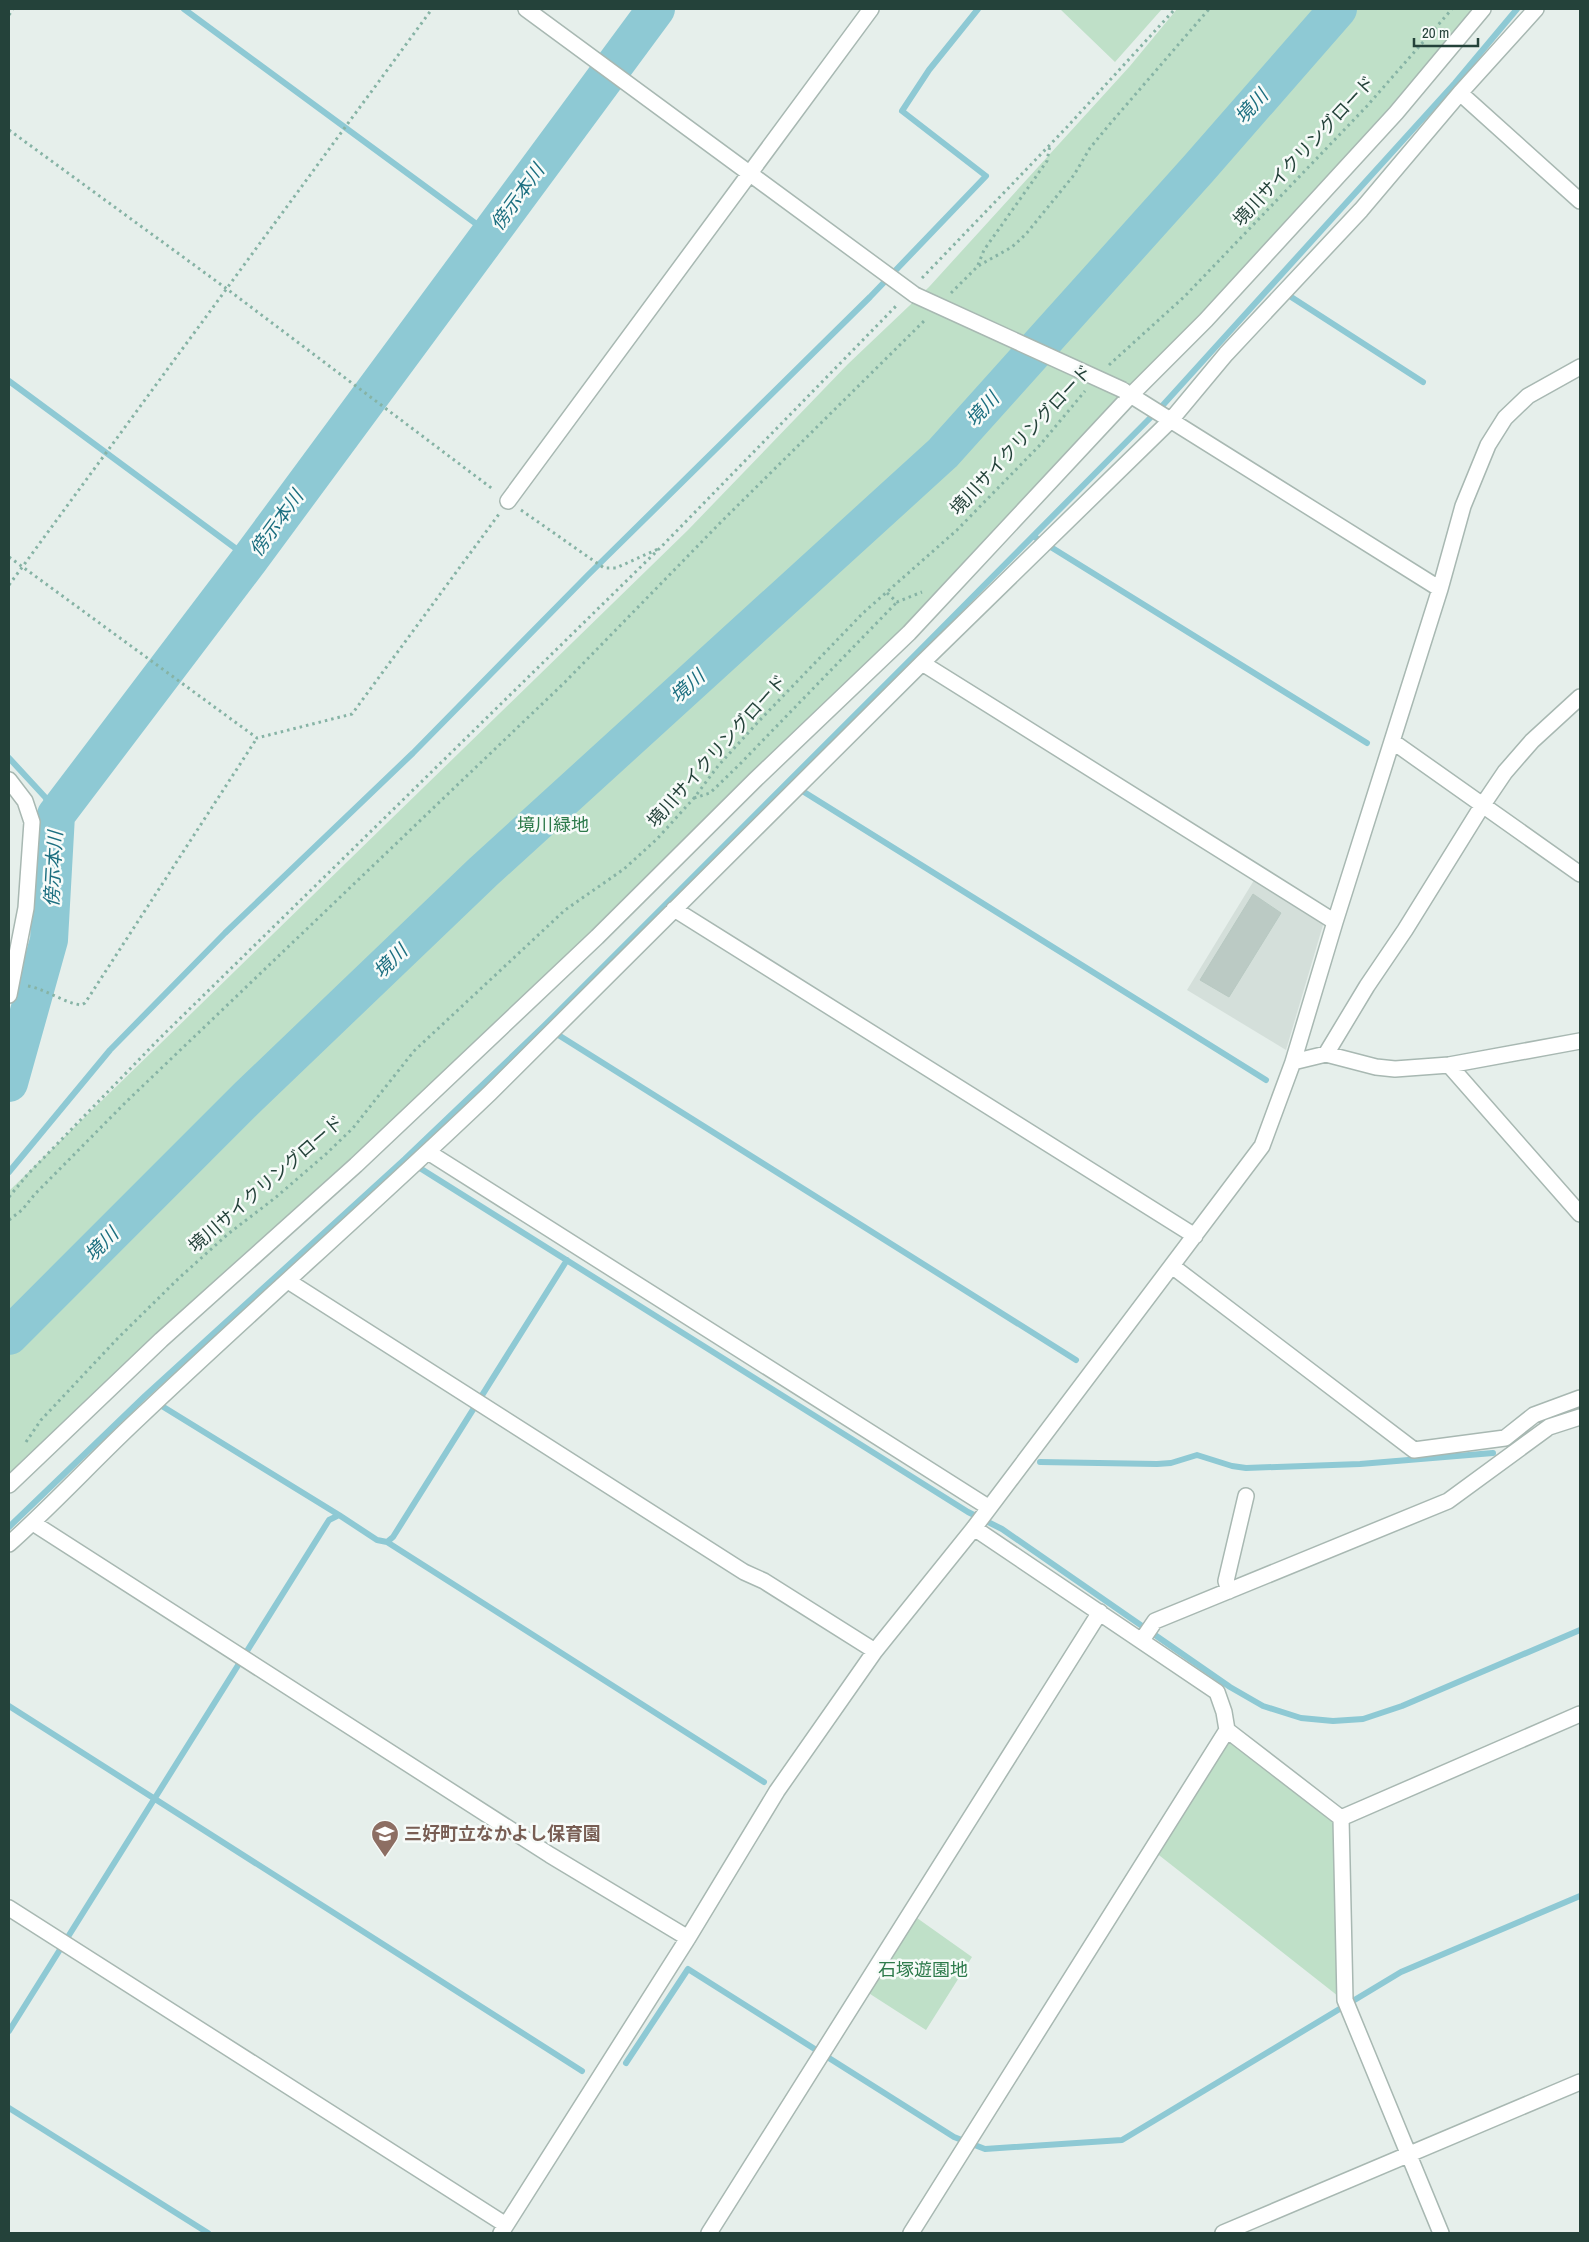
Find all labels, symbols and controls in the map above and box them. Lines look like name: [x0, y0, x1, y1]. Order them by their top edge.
scale bar: [1414, 15, 1478, 47]
text: 20 m: [1422, 22, 1449, 43]
street label: 境川サイクリングロード: [1227, 70, 1380, 231]
water label: 境川: [1229, 82, 1275, 129]
water label: 傍示本川: [484, 157, 551, 235]
street label: 境川サイクリングロード: [944, 359, 1097, 520]
water label: 境川: [960, 385, 1006, 432]
water label: 傍示本川: [243, 483, 310, 561]
water label: 境川: [664, 662, 711, 708]
street label: 境川サイクリングロード: [641, 669, 792, 832]
park label: 境川緑地: [517, 812, 589, 837]
water label: 傍示本川: [38, 828, 68, 908]
water label: 境川: [367, 937, 414, 984]
street label: 境川サイクリングロード: [183, 1109, 348, 1258]
water label: 境川: [78, 1220, 125, 1267]
school or university icon: 三好町立なかよし保育園: [370, 1819, 400, 1858]
place label: 三好町立なかよし保育園: [404, 1821, 601, 1846]
park label: 石塚遊園地: [878, 1957, 968, 1982]

